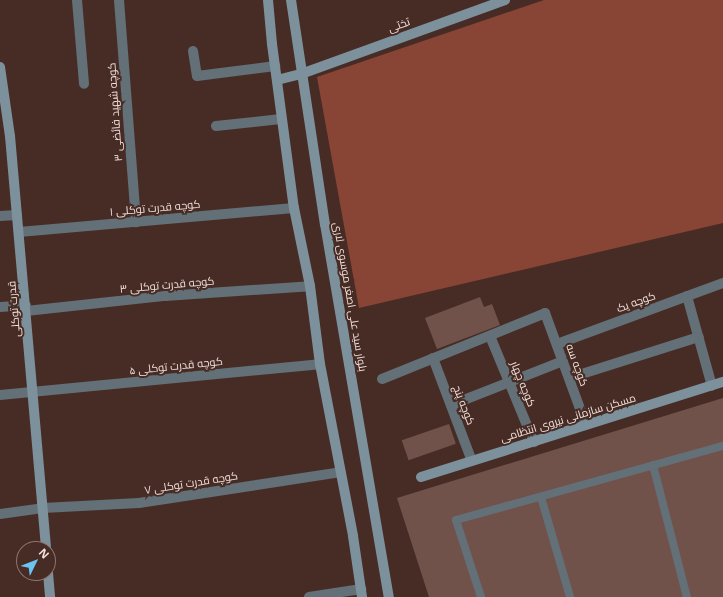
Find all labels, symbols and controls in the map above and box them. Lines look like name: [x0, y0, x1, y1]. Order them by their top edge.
street label: تختی: [386, 15, 412, 35]
street label: کوچه شهید فائضی ۳: [105, 62, 125, 162]
street label: کوچه قدرت توکلی ۱: [109, 197, 201, 219]
street label: بلوار سید علی اصغر موسوی لاری: [330, 221, 370, 373]
street label: کوچه قدرت توکلی ۳: [119, 274, 215, 296]
street label: قدرت توکلی: [5, 280, 23, 338]
street label: کوچه یک: [615, 289, 657, 315]
street label: کوچه سه: [563, 342, 591, 388]
street label: کوچه قدرت توکلی ۵: [129, 355, 223, 377]
street label: کوچه چهار: [508, 359, 538, 409]
street label: کوچه پنج: [450, 383, 478, 427]
street label: مسکن سازمانی نیروی انتظامی: [499, 391, 637, 445]
street label: کوچه قدرت توکلی ۷: [143, 469, 239, 497]
north arrow: [16, 541, 56, 581]
text: N: [36, 545, 53, 562]

